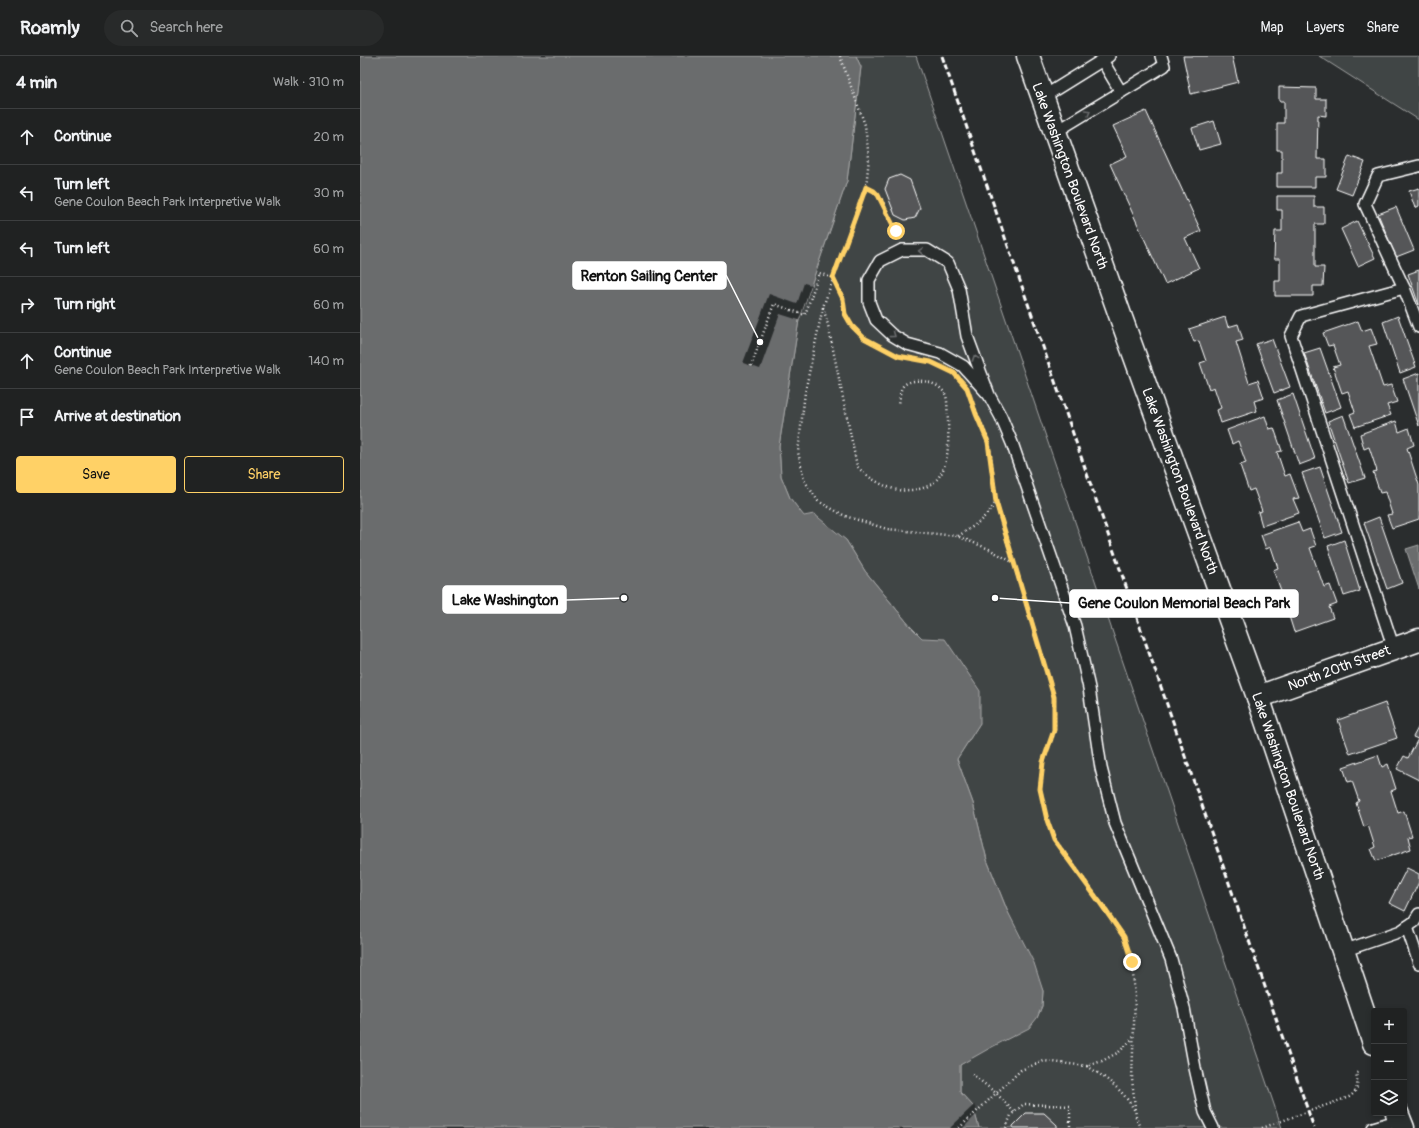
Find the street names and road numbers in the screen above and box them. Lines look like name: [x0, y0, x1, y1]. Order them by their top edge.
street label: Lake Washington Boulevard North: [1028, 80, 1112, 272]
street label: Lake Washington Boulevard North: [1138, 385, 1222, 577]
street label: North 20th Street: [1285, 641, 1393, 694]
street label: Lake Washington Boulevard North: [1248, 690, 1328, 882]

